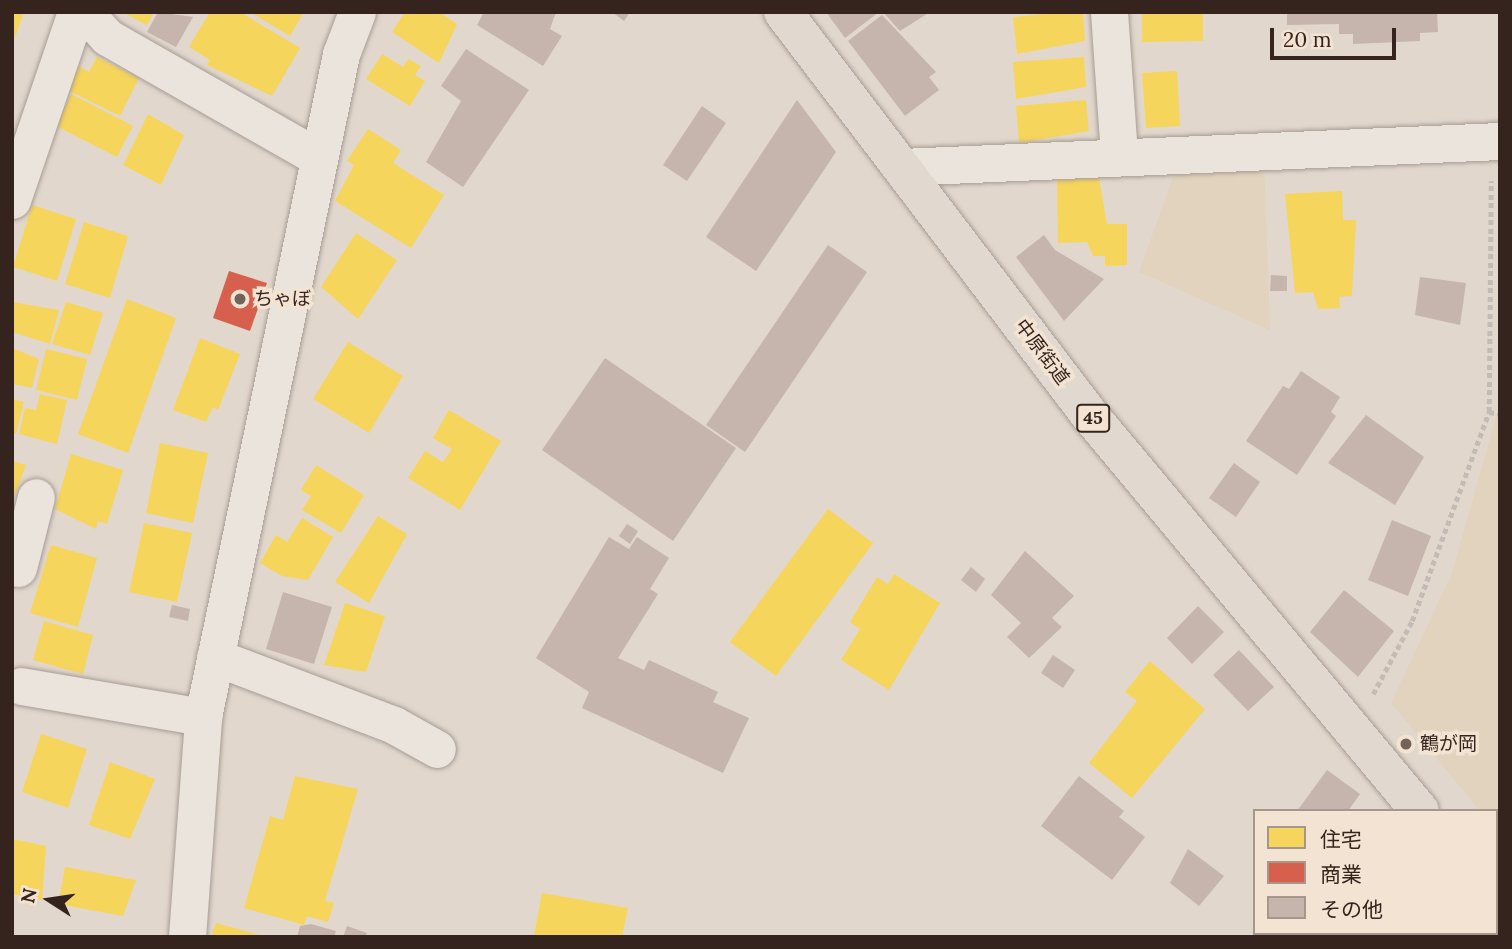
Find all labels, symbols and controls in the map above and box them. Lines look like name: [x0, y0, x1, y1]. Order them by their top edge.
scale bar: [1274, 14, 1400, 58]
text: 20 m: [1283, 26, 1332, 53]
place label: ちゃぼ: [254, 288, 311, 310]
marker: ちゃぼ: [232, 291, 248, 307]
street label: 中原街道: [1010, 315, 1074, 389]
road number: 45: [1076, 404, 1110, 432]
place label: 鶴が岡: [1420, 733, 1477, 755]
marker: 鶴が岡: [1398, 736, 1414, 752]
legend: [1253, 809, 1498, 935]
text: 住宅: [1320, 826, 1362, 853]
text: 商業: [1320, 861, 1362, 888]
north arrow: [14, 865, 84, 935]
text: N: [15, 886, 42, 905]
text: その他: [1320, 896, 1383, 923]

